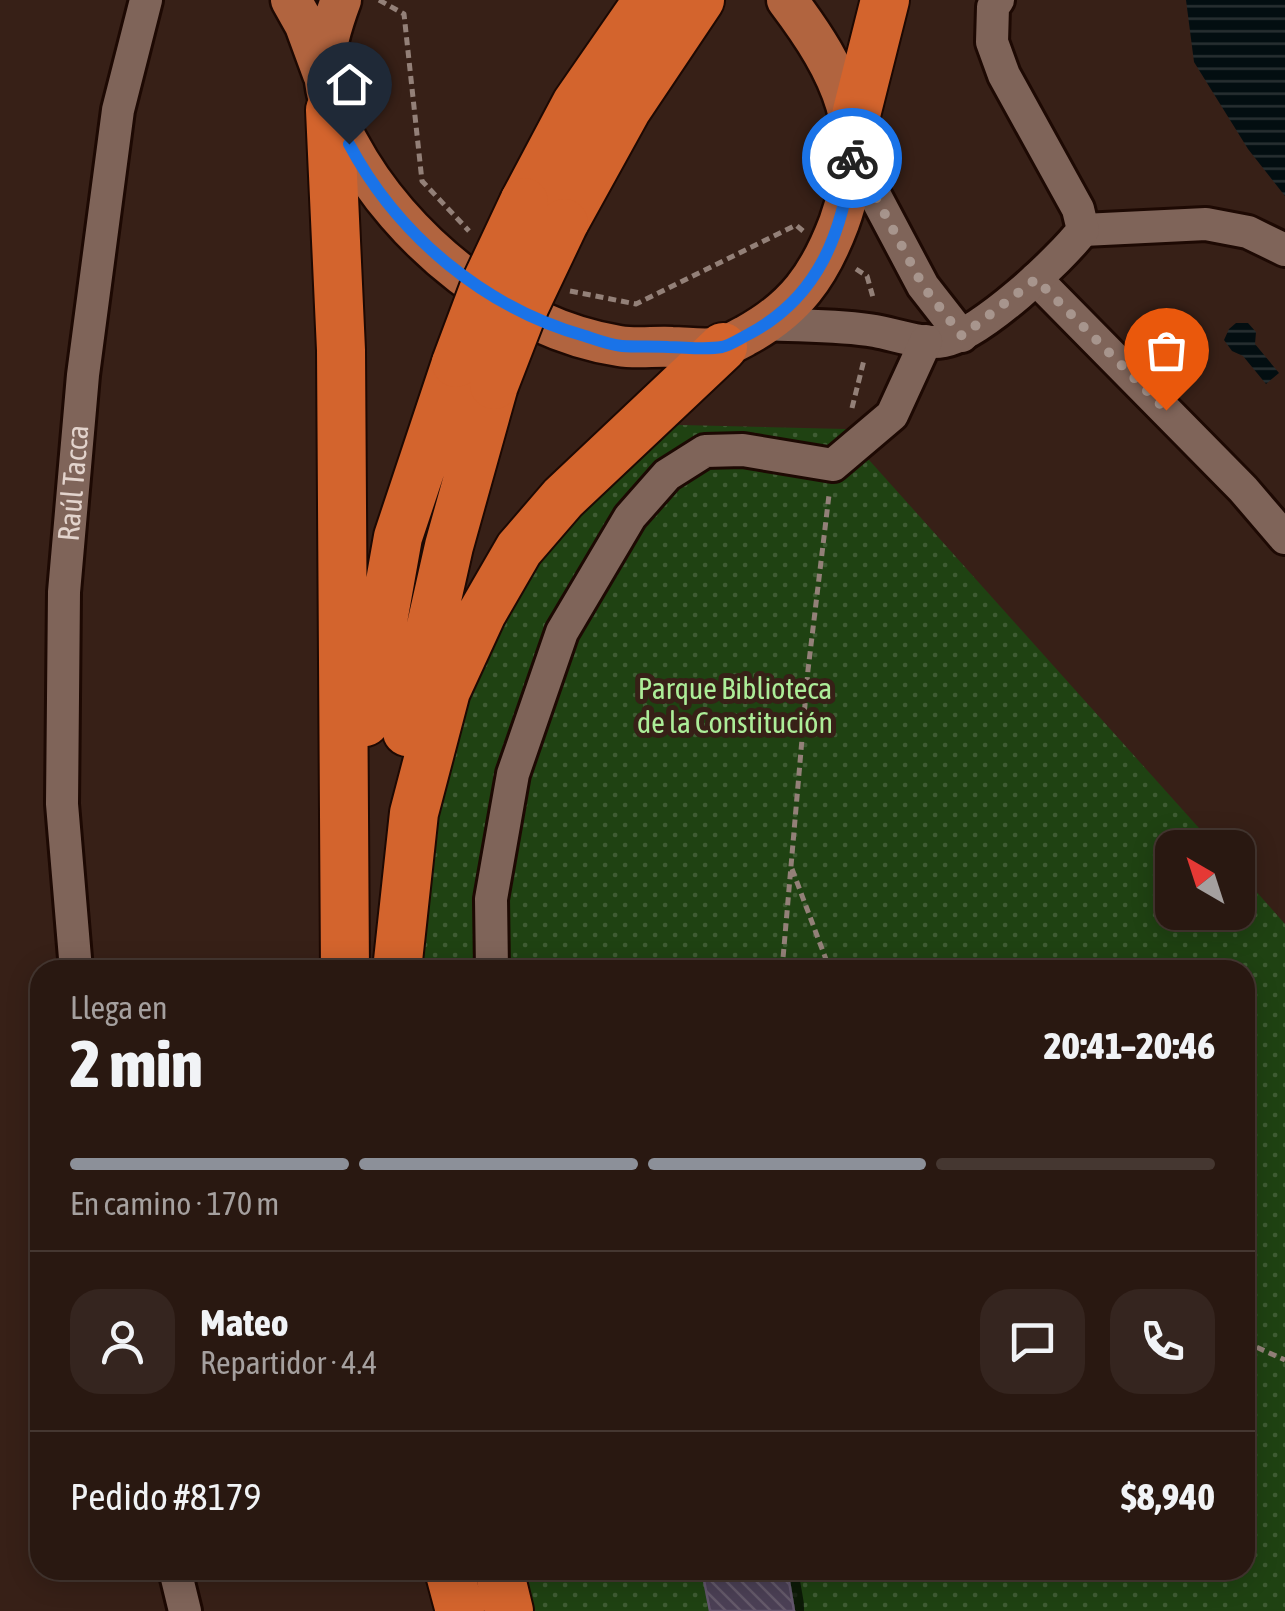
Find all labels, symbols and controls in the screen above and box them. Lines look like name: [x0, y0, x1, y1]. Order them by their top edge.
pin: [307, 42, 392, 145]
icon: home: [322, 57, 377, 112]
courier: [802, 108, 902, 208]
icon: bike: [825, 131, 880, 186]
pin: [1124, 308, 1209, 411]
icon: bag: [1139, 323, 1194, 378]
street label: Raúl Tacca: [51, 423, 95, 543]
park label: Parque Biblioteca de la Constitución: [637, 671, 833, 739]
north arrow: [1155, 830, 1255, 930]
map controls: [1155, 830, 1255, 930]
text: Llega en: [70, 989, 168, 1026]
text: 20:41–20:46: [1044, 1024, 1215, 1067]
text: 2 min: [70, 1026, 203, 1101]
text: En camino · 170 m: [70, 1185, 279, 1222]
button: person: [70, 1289, 175, 1394]
button: chat: [980, 1289, 1085, 1394]
button: phone: [1110, 1289, 1215, 1394]
text: Mateo: [200, 1301, 289, 1344]
text: Repartidor · 4.4: [200, 1344, 377, 1381]
text: Pedido #8179: [70, 1475, 261, 1518]
text: $8,940: [1121, 1475, 1215, 1518]

